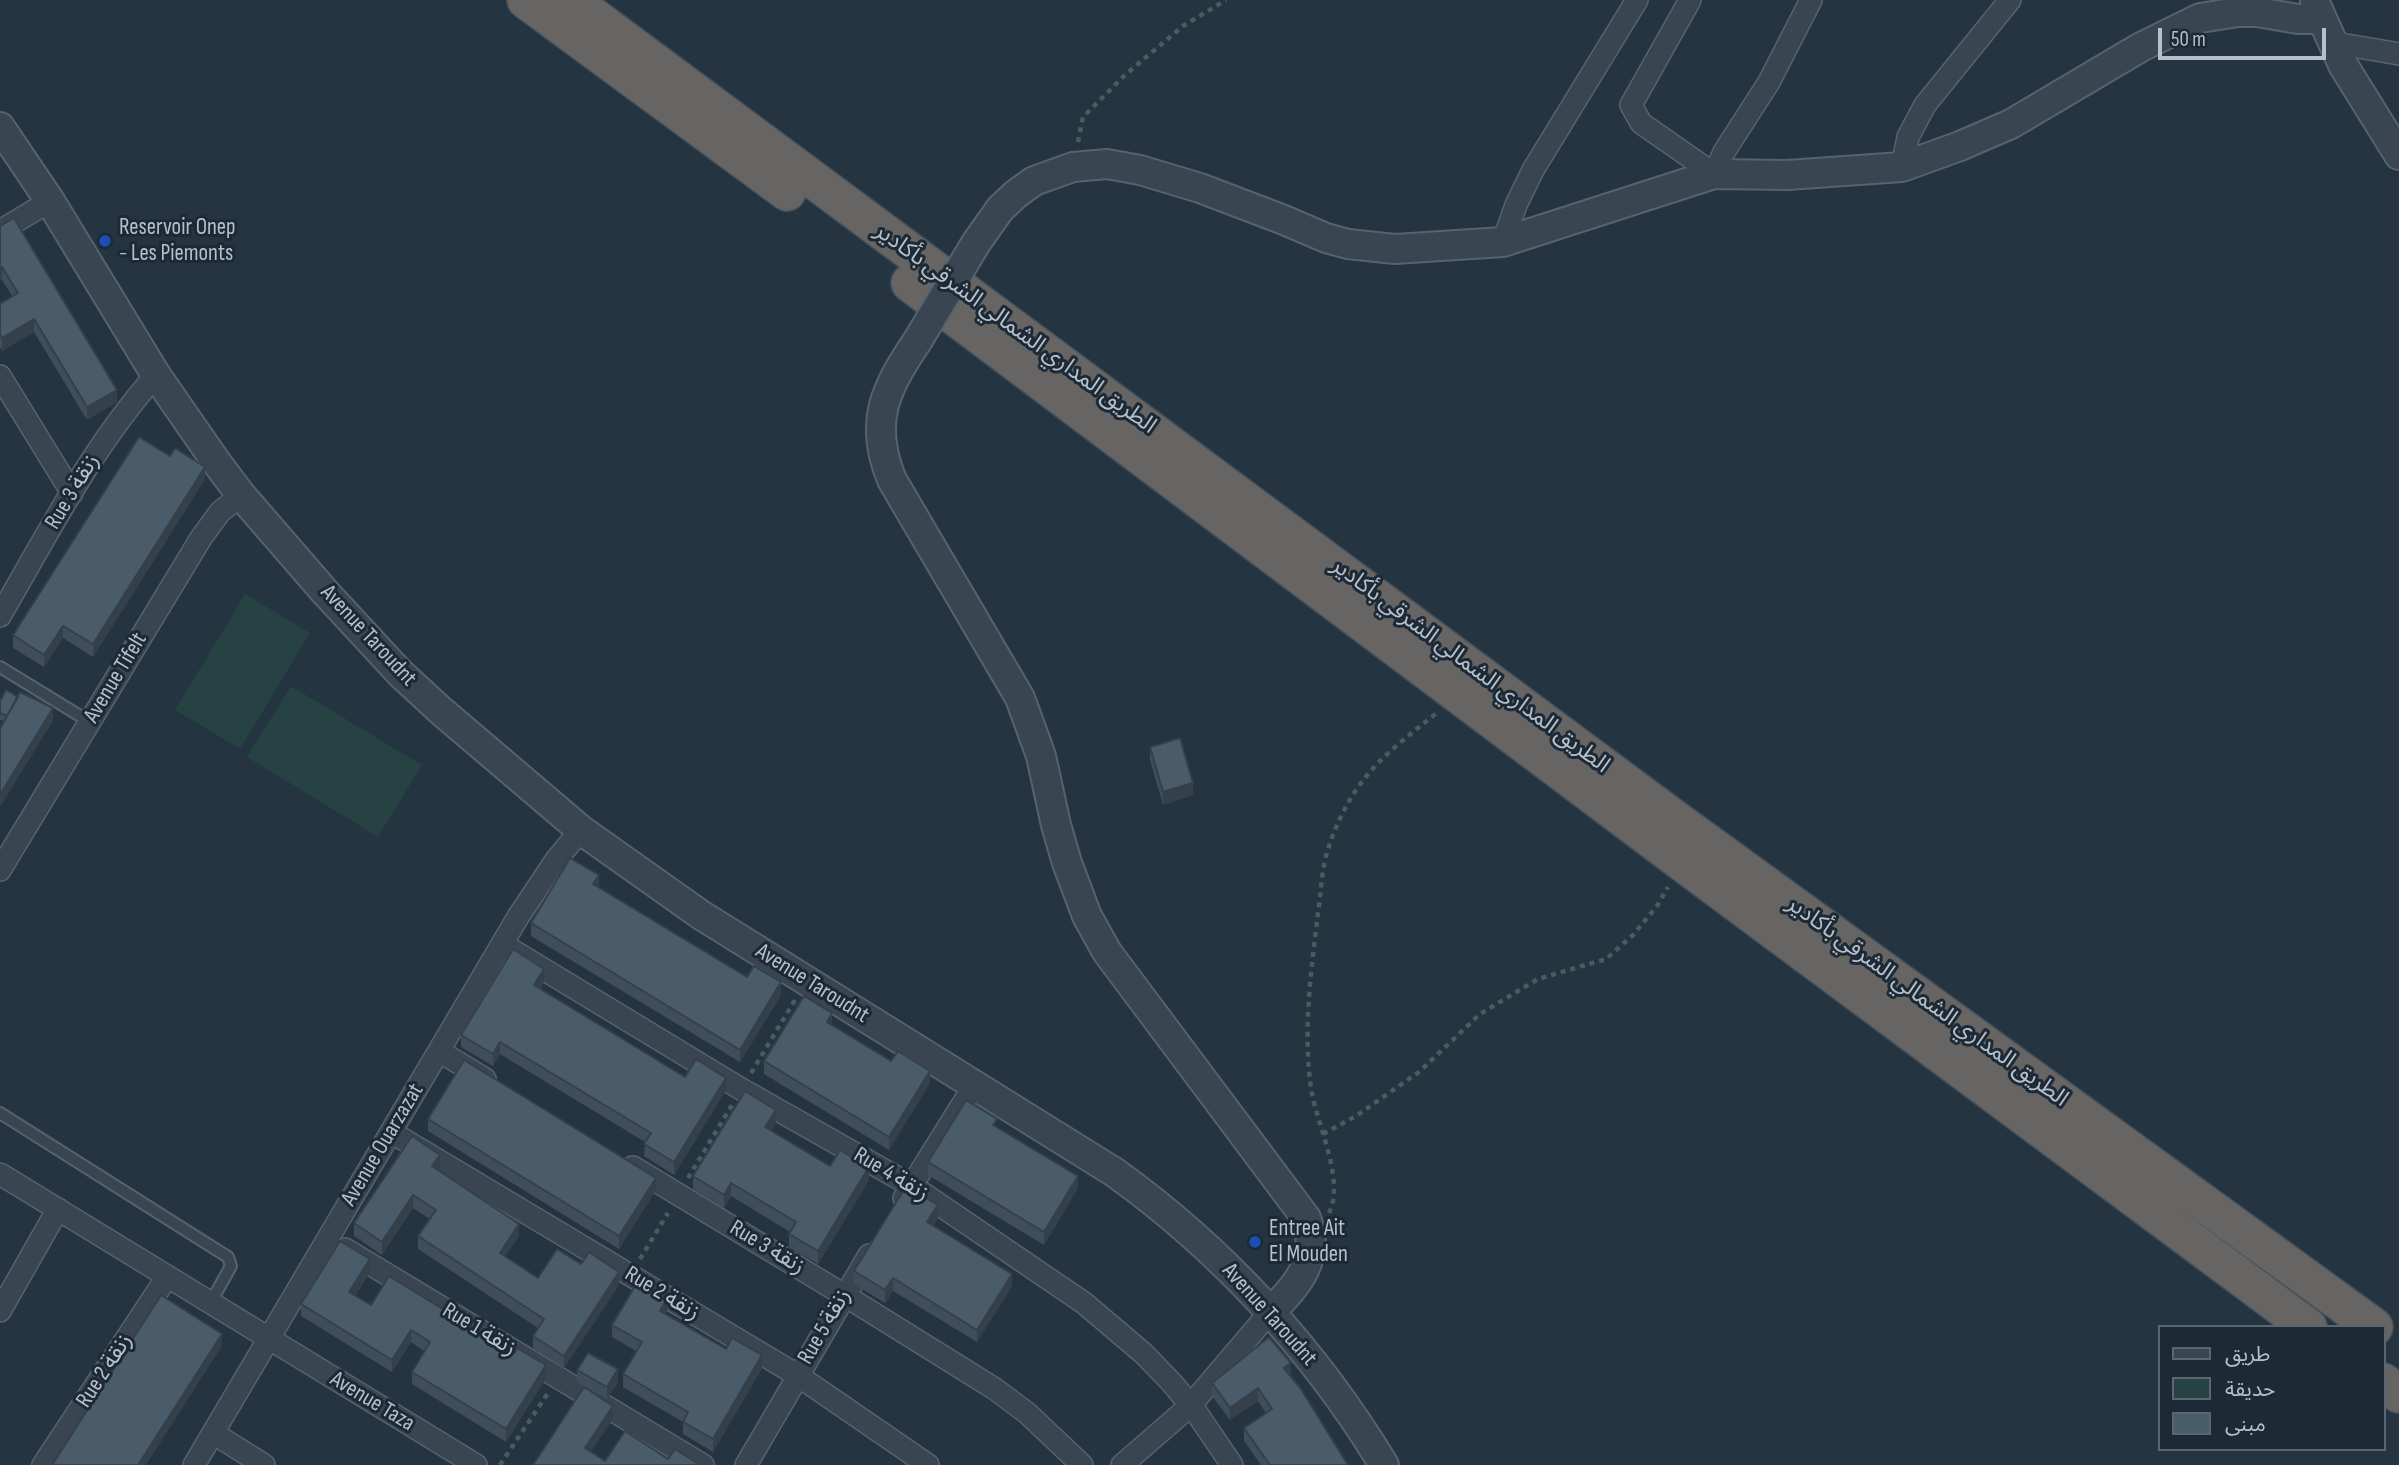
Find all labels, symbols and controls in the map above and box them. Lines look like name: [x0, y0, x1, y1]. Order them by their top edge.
scale bar: [2161, 14, 2329, 58]
text: 50 m: [2171, 27, 2206, 52]
place label: Reservoir Onep - Les Piemonts: [119, 214, 236, 268]
street label: الطريق المداري الشمالي الشرقي بأكادير: [869, 218, 1161, 440]
marker: Reservoir Onep - Les Piemonts: [97, 233, 113, 249]
street label: Rue 3 زنقة: [40, 449, 106, 535]
street label: الطريق المداري الشمالي الشرقي بأكادير: [1325, 552, 1615, 780]
street label: Avenue Taroudnt: [314, 580, 422, 692]
street label: Avenue Tifelt: [78, 628, 154, 728]
street label: الطريق المداري الشمالي الشرقي بأكادير: [1781, 891, 2073, 1113]
street label: Avenue Taroudnt: [750, 938, 874, 1030]
street label: Avenue Ouarzazat: [336, 1079, 430, 1211]
street label: Rue 4 زنقة: [848, 1142, 934, 1208]
street label: Rue 3 زنقة: [724, 1215, 810, 1281]
place label: Entree Ait El Mouden: [1269, 1215, 1348, 1269]
marker: Entree Ait El Mouden: [1247, 1234, 1263, 1250]
street label: Avenue Taroudnt: [1216, 1258, 1322, 1372]
street label: Rue 2 زنقة: [619, 1261, 705, 1327]
street label: Rue 5 زنقة: [792, 1284, 858, 1370]
street label: Rue 1 زنقة: [437, 1297, 521, 1363]
legend: [2158, 1325, 2385, 1451]
street label: Rue 2 زنقة: [71, 1329, 139, 1413]
text: طريق: [2225, 1342, 2270, 1367]
street label: Avenue Taza: [325, 1366, 419, 1438]
text: حديقة: [2225, 1377, 2275, 1402]
text: مبنى: [2225, 1412, 2266, 1437]

